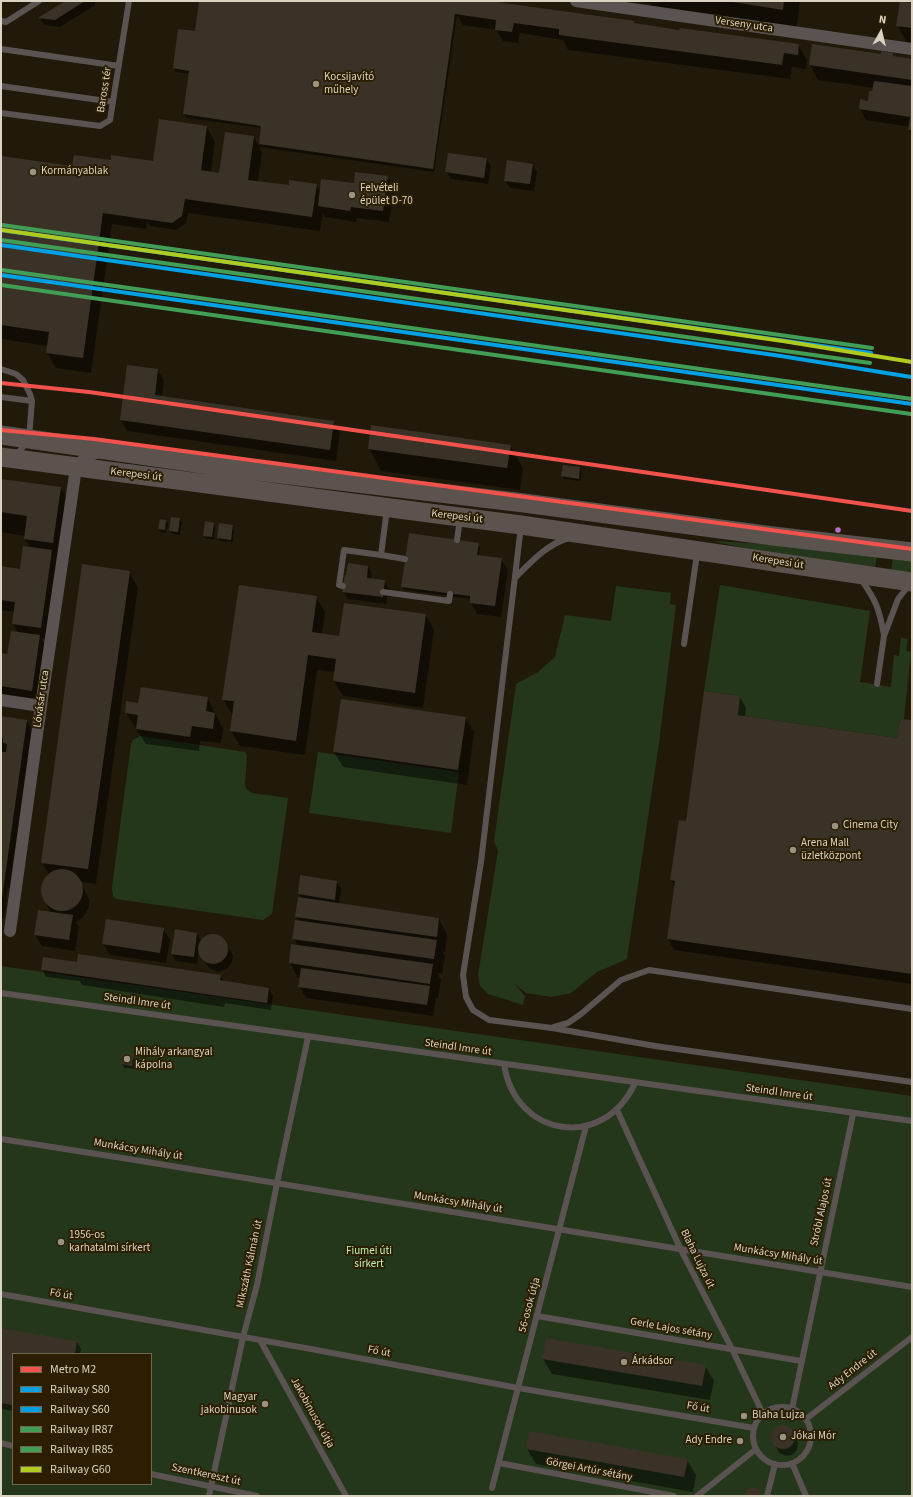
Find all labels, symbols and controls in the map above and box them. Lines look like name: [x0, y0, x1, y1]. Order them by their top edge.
north arrow: [861, 12, 901, 52]
text: N: [878, 12, 887, 28]
street label: Verseny utca: [714, 14, 774, 36]
street label: Baross tér: [95, 66, 115, 114]
place label: Kocsijavító műhely: [324, 71, 374, 97]
marker: Kocsijavító műhely: [311, 79, 321, 89]
place label: Kormányablak: [41, 165, 108, 179]
marker: Kormányablak: [28, 167, 38, 177]
place label: Felvételi épület D-70: [360, 182, 413, 208]
marker: Felvételi épület D-70: [347, 190, 357, 200]
street label: Kerepesi út: [110, 465, 162, 485]
street label: Kerepesi út: [431, 507, 483, 527]
unlabelled marker: [833, 525, 843, 535]
street label: Kerepesi út: [751, 551, 805, 573]
street label: Lóvásár utca: [31, 669, 53, 729]
place label: Cinema City: [843, 819, 898, 833]
marker: Cinema City: [830, 821, 840, 831]
place label: Arena Mall üzletközpont: [801, 837, 861, 863]
marker: Arena Mall üzletközpont: [788, 845, 798, 855]
street label: Steindl Imre út: [103, 991, 171, 1013]
street label: Steindl Imre út: [424, 1037, 492, 1059]
place label: Mihály arkangyal kápolna: [135, 1046, 213, 1072]
marker: Mihály arkangyal kápolna: [122, 1054, 132, 1064]
street label: Steindl Imre út: [745, 1082, 813, 1104]
street label: Munkácsy Mihály út: [93, 1136, 183, 1164]
street label: Stróbl Alajos út: [808, 1177, 836, 1247]
street label: Munkácsy Mihály út: [413, 1189, 503, 1217]
street label: Mikszáth Kálmán út: [234, 1219, 266, 1309]
street label: Blaha Lujza út: [677, 1227, 717, 1291]
place label: 1956-os karhatalmi sírkert: [69, 1229, 150, 1255]
marker: 1956-os karhatalmi sírkert: [56, 1237, 66, 1247]
street label: Munkácsy Mihály út: [733, 1241, 823, 1269]
park label: Fiumei úti sírkert: [346, 1245, 392, 1271]
street label: 56-osok útja: [516, 1276, 544, 1334]
street label: Fő út: [48, 1286, 74, 1304]
street label: Gerle Lajos sétány: [629, 1315, 713, 1343]
street label: Fő út: [366, 1343, 392, 1361]
street label: Ady Endre út: [826, 1347, 880, 1393]
legend: [12, 1353, 152, 1485]
place label: Árkádsor: [632, 1355, 673, 1369]
marker: Árkádsor: [619, 1357, 629, 1367]
text: Metro M2: [50, 1361, 96, 1378]
street label: Jakobinusok útja: [287, 1375, 337, 1451]
text: Railway S80: [50, 1381, 110, 1398]
place label: Magyar jakobinusok: [201, 1391, 257, 1417]
marker: Magyar jakobinusok: [260, 1399, 270, 1409]
street label: Fő út: [685, 1399, 711, 1417]
text: Railway S60: [50, 1401, 110, 1418]
place label: Blaha Lujza: [752, 1409, 804, 1423]
marker: Blaha Lujza: [739, 1411, 749, 1421]
text: Railway IR87: [50, 1421, 113, 1438]
place label: Jókai Mór: [791, 1430, 836, 1444]
marker: Jókai Mór: [778, 1432, 788, 1442]
place label: Ady Endre: [686, 1434, 732, 1448]
marker: Ady Endre: [735, 1436, 745, 1446]
text: Railway IR85: [50, 1441, 113, 1458]
street label: Görgei Artúr sétány: [545, 1455, 633, 1485]
text: Railway G60: [50, 1461, 111, 1478]
street label: Szentkereszt út: [170, 1461, 242, 1489]

